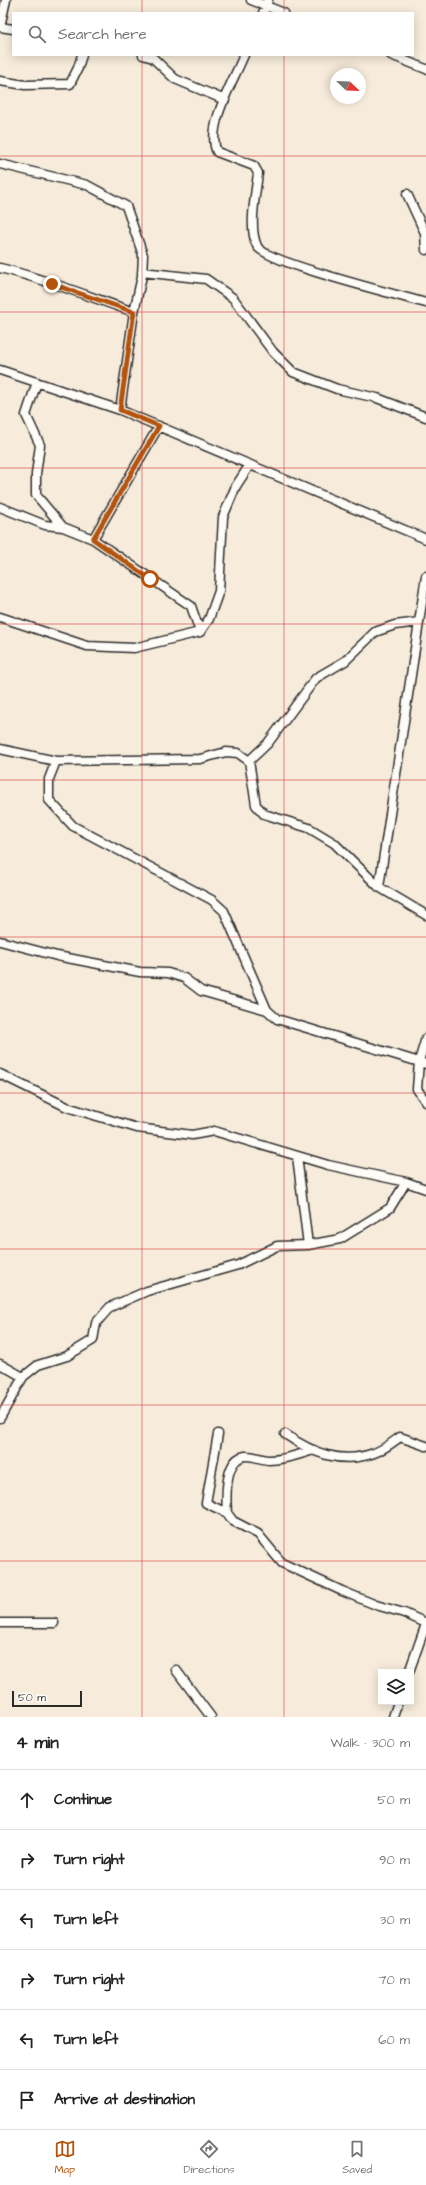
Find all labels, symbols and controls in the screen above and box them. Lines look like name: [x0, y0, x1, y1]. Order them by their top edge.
search box: [12, 12, 414, 56]
icon: search: [26, 23, 48, 45]
text: Search here: [58, 24, 147, 45]
north arrow: [330, 68, 366, 104]
route end: [43, 275, 61, 293]
route start: [141, 570, 159, 588]
map controls: [378, 1669, 414, 1705]
button: layers: [378, 1669, 414, 1705]
scale bar: [12, 1689, 82, 1708]
text: 50 m: [18, 1690, 46, 1705]
text: 4 min: [16, 1731, 59, 1755]
text: Walk · 300 m: [331, 1734, 410, 1752]
icon: ahead: [16, 1789, 38, 1811]
text: Continue: [54, 1789, 112, 1810]
text: 50 m: [377, 1791, 410, 1809]
icon: right: [16, 1849, 38, 1871]
text: Turn right: [54, 1849, 125, 1870]
text: 90 m: [379, 1851, 410, 1869]
icon: left: [16, 1909, 38, 1931]
text: Turn left: [54, 1909, 118, 1930]
text: 30 m: [380, 1911, 410, 1929]
icon: right: [16, 1969, 38, 1991]
text: Turn right: [54, 1969, 125, 1990]
text: 70 m: [378, 1971, 410, 1989]
icon: left: [16, 2029, 38, 2051]
text: Turn left: [54, 2029, 118, 2050]
text: 60 m: [378, 2031, 410, 2049]
icon: arrive: [16, 2089, 38, 2111]
text: Arrive at destination: [54, 2089, 195, 2110]
tab: Map: [54, 2138, 76, 2177]
tab: Directions: [183, 2138, 235, 2177]
tab: Saved: [342, 2138, 372, 2177]

